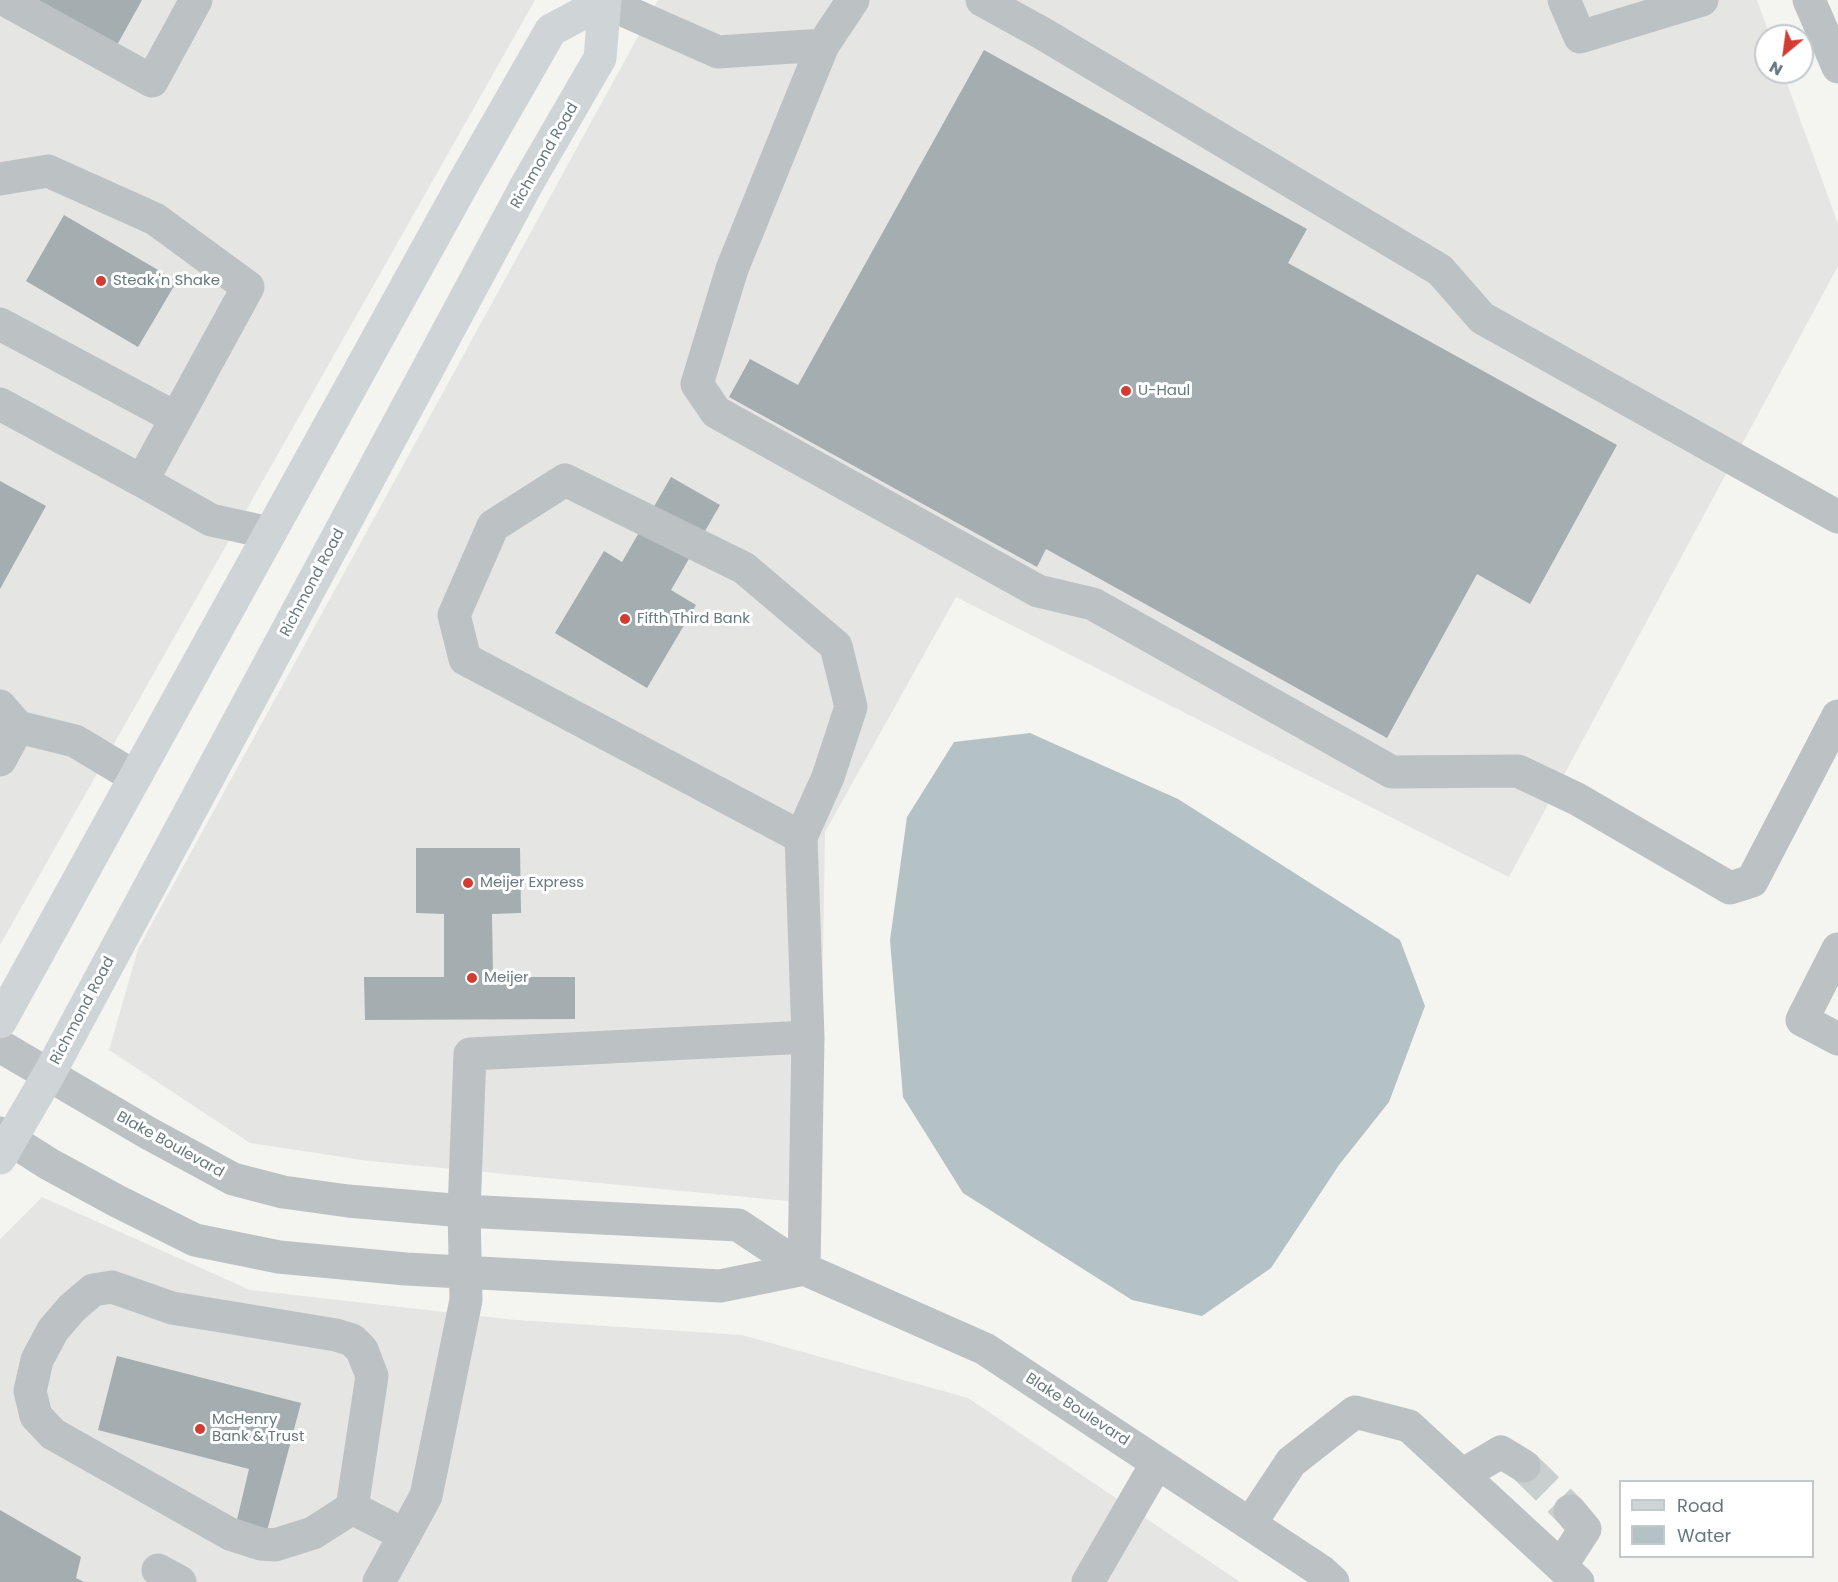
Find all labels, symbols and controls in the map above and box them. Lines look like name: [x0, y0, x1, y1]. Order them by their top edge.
north arrow: [1754, 24, 1814, 84]
text: N: [1765, 55, 1787, 81]
street label: Richmond Road: [507, 100, 583, 212]
place label: Steak 'n Shake: [113, 272, 220, 290]
marker: Steak 'n Shake: [94, 274, 108, 288]
place label: U-Haul: [1138, 382, 1190, 400]
marker: U-Haul: [1119, 384, 1133, 398]
street label: Richmond Road: [277, 526, 349, 640]
place label: Fifth Third Bank: [637, 610, 750, 628]
marker: Fifth Third Bank: [618, 612, 632, 626]
place label: Meijer Express: [480, 874, 584, 892]
marker: Meijer Express: [461, 876, 475, 890]
street label: Richmond Road: [47, 954, 119, 1068]
place label: Meijer: [484, 969, 529, 987]
marker: Meijer: [465, 971, 479, 985]
street label: Blake Boulevard: [113, 1108, 227, 1182]
street label: Blake Boulevard: [1022, 1370, 1132, 1450]
place label: McHenry Bank & Trust: [212, 1411, 304, 1446]
marker: McHenry Bank & Trust: [193, 1422, 207, 1436]
legend: [1619, 1480, 1814, 1558]
text: Road: [1677, 1493, 1724, 1518]
text: Water: [1677, 1523, 1731, 1548]

